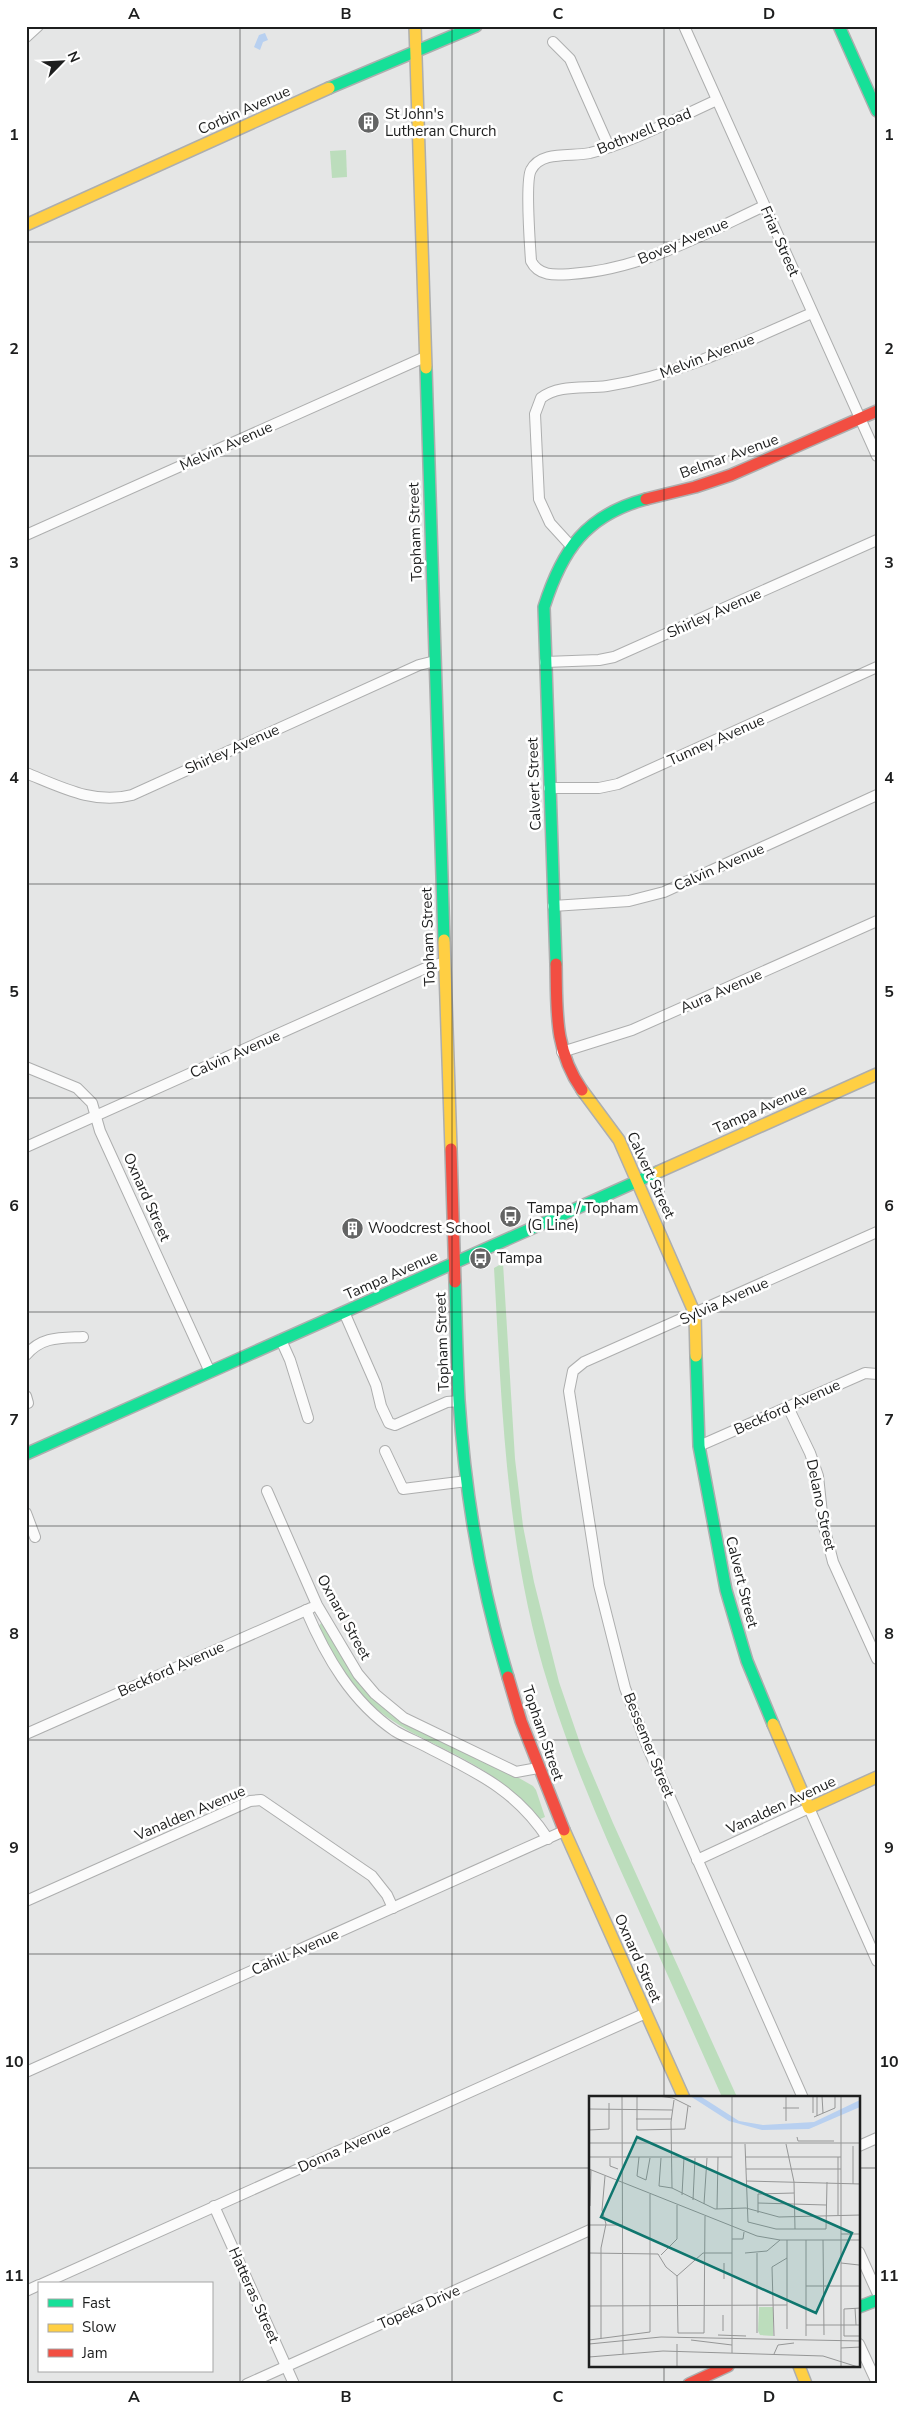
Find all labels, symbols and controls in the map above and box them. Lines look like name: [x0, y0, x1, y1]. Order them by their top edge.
text: A: [128, 3, 140, 25]
text: B: [340, 3, 352, 25]
text: C: [553, 3, 564, 25]
text: D: [763, 3, 775, 25]
north arrow: [38, 38, 88, 88]
text: N: [63, 48, 84, 66]
street label: Corbin Avenue: [195, 81, 293, 139]
street label: Bothwell Road: [594, 103, 694, 159]
place label: St John's Lutheran Church: [385, 104, 497, 141]
building icon: St John's Lutheran Church: [357, 111, 381, 135]
text: 1: [9, 124, 19, 146]
text: 1: [884, 124, 894, 146]
street label: Friar Street: [756, 203, 805, 280]
street label: Bovey Avenue: [635, 213, 731, 269]
street label: Melvin Avenue: [657, 329, 757, 383]
text: 2: [9, 338, 19, 360]
text: 2: [884, 338, 894, 360]
street label: Melvin Avenue: [176, 417, 276, 475]
street label: Belmar Avenue: [677, 429, 781, 483]
street label: Topham Street: [403, 481, 427, 582]
text: 3: [9, 552, 19, 574]
text: 3: [884, 552, 894, 574]
street label: Shirley Avenue: [664, 583, 764, 643]
street label: Tunney Avenue: [664, 710, 768, 770]
street label: Shirley Avenue: [182, 719, 282, 779]
street label: Calvert Street: [522, 736, 546, 831]
text: 4: [9, 767, 19, 789]
text: 4: [884, 767, 894, 789]
street label: Calvin Avenue: [671, 838, 767, 896]
street label: Topham Street: [416, 886, 440, 987]
street label: Aura Avenue: [677, 964, 765, 1018]
text: 5: [9, 981, 19, 1003]
text: 5: [884, 981, 894, 1003]
street label: Calvin Avenue: [187, 1025, 283, 1083]
street label: Tampa Avenue: [710, 1079, 810, 1139]
street label: Calvert Street: [622, 1128, 680, 1222]
street label: Oxnard Street: [119, 1150, 176, 1245]
text: 6: [9, 1195, 19, 1217]
text: 6: [884, 1195, 894, 1217]
place label: Tampa / Topham (G Line): [527, 1198, 639, 1235]
bus stop icon: Tampa / Topham (G Line): [499, 1205, 523, 1229]
building icon: Woodcrest School: [340, 1216, 364, 1240]
place label: Woodcrest School: [368, 1218, 492, 1238]
street label: Tampa Avenue: [341, 1245, 441, 1305]
bus stop icon: Tampa: [469, 1246, 493, 1270]
place label: Tampa: [497, 1248, 542, 1268]
street label: Sylvia Avenue: [676, 1273, 772, 1329]
street label: Topham Street: [430, 1291, 454, 1392]
street label: Beckford Avenue: [731, 1375, 843, 1439]
text: 7: [9, 1409, 19, 1431]
text: 7: [884, 1409, 894, 1431]
street label: Delano Street: [802, 1457, 841, 1553]
street label: Calvert Street: [721, 1534, 763, 1630]
street label: Oxnard Street: [312, 1571, 376, 1664]
text: 8: [9, 1623, 19, 1645]
text: 8: [884, 1623, 894, 1645]
street label: Beckford Avenue: [115, 1637, 227, 1701]
street label: Topham Street: [517, 1683, 569, 1784]
street label: Bessemer Street: [619, 1690, 679, 1801]
street label: Vanalden Avenue: [722, 1771, 839, 1840]
street label: Vanalden Avenue: [131, 1781, 248, 1846]
text: 9: [9, 1837, 19, 1859]
text: 9: [884, 1837, 894, 1859]
street label: Oxnard Street: [610, 1911, 667, 2006]
street label: Cahill Avenue: [248, 1924, 342, 1980]
text: 10: [4, 2051, 24, 2073]
text: 10: [879, 2051, 899, 2073]
inset map: [589, 2096, 860, 2368]
street label: Donna Avenue: [295, 2119, 393, 2177]
street label: Hatteras Street: [224, 2244, 284, 2347]
text: 11: [4, 2265, 24, 2287]
text: 11: [879, 2265, 899, 2287]
street label: Topeka Drive: [375, 2280, 463, 2334]
legend: [38, 2282, 212, 2372]
text: Fast: [82, 2293, 111, 2313]
text: Slow: [82, 2317, 117, 2337]
text: Jam: [81, 2343, 108, 2363]
text: A: [128, 2386, 140, 2408]
text: B: [340, 2386, 352, 2408]
text: C: [553, 2386, 564, 2408]
text: D: [763, 2386, 775, 2408]

